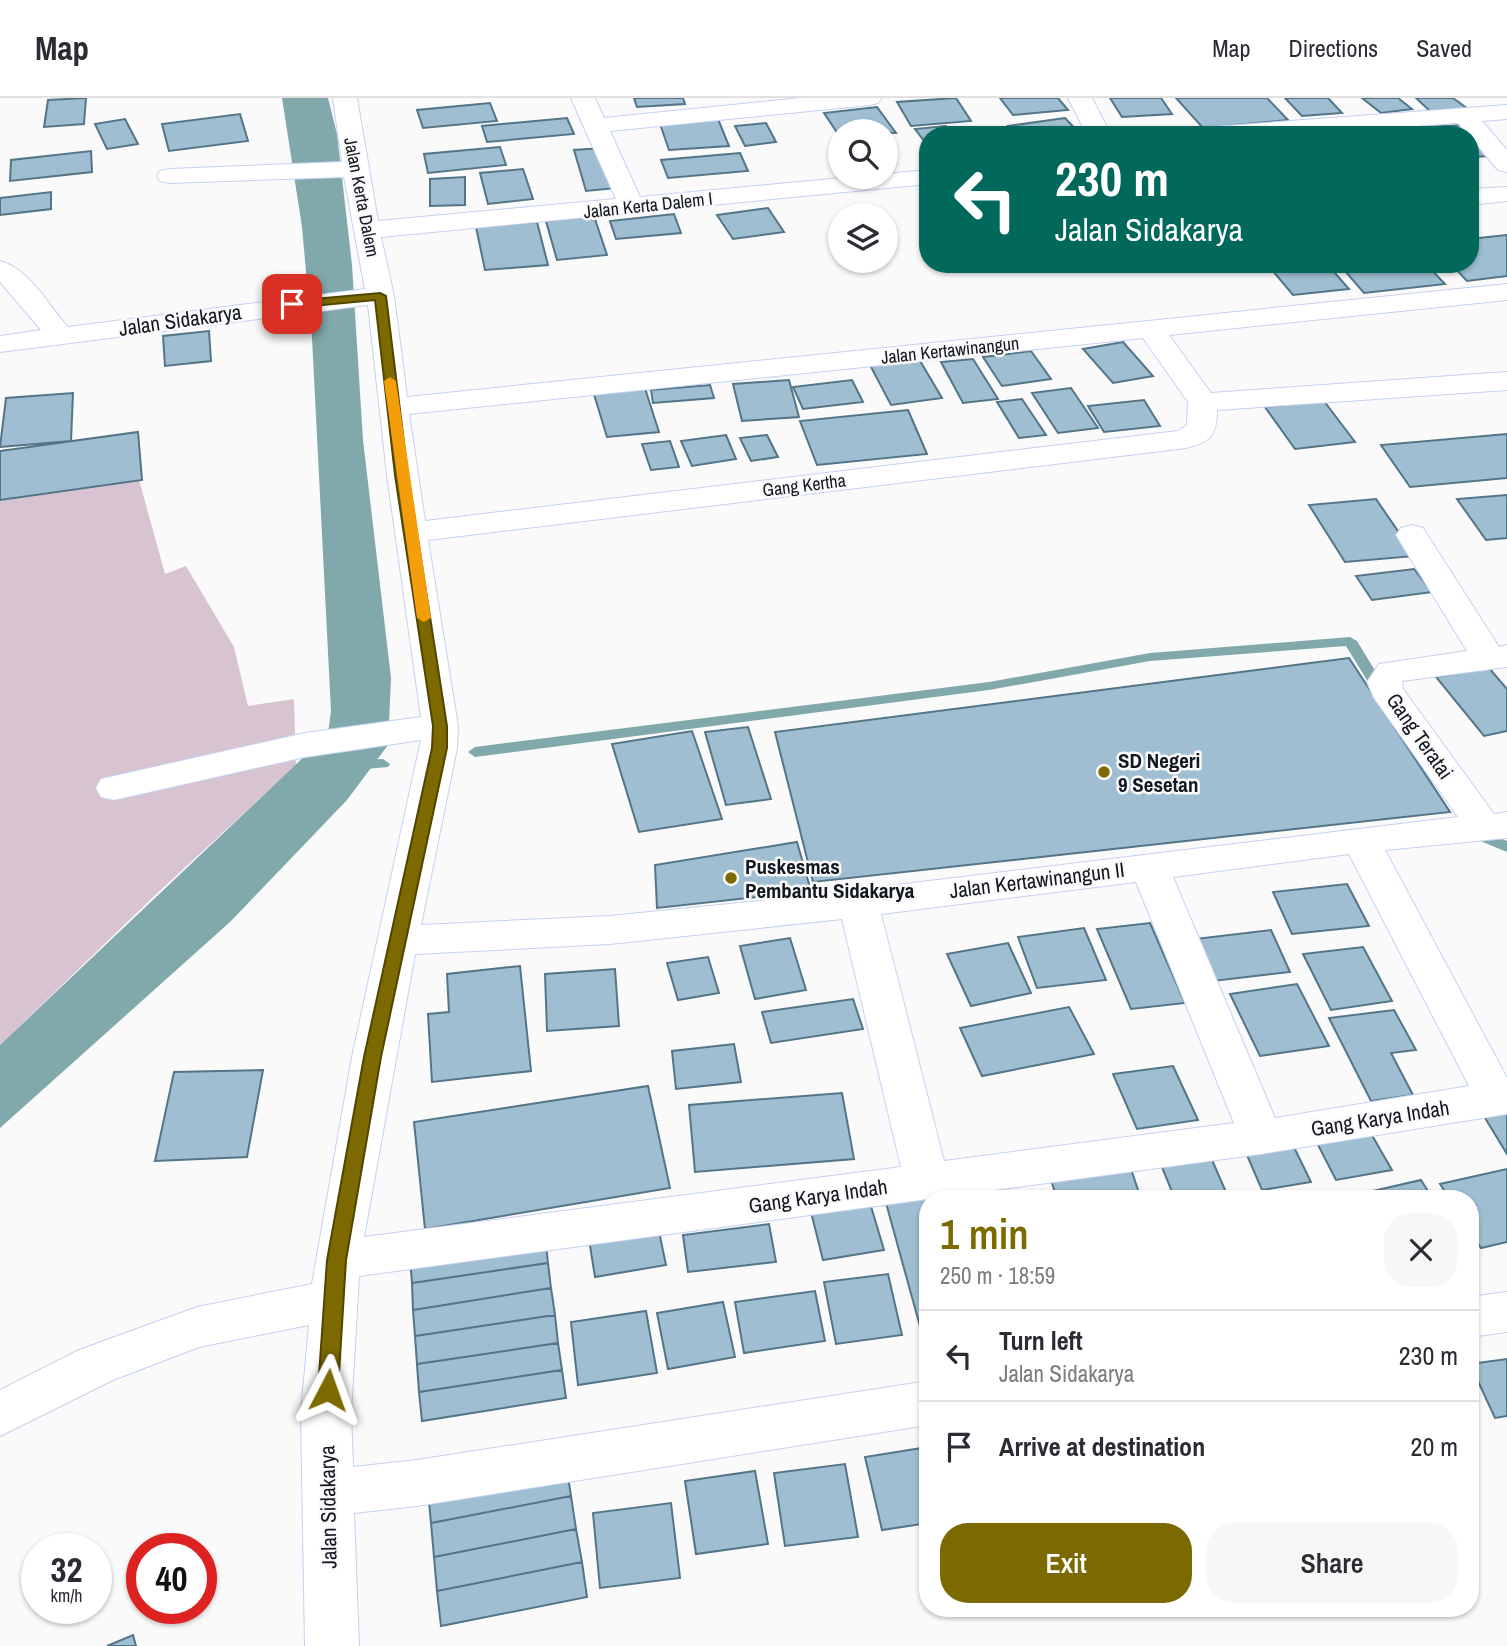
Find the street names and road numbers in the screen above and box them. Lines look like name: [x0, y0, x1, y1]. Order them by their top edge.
street label: Jalan Kerta Dalem: [338, 135, 386, 259]
street label: Jalan Kerta Dalem I: [582, 186, 714, 224]
street label: Jalan Sidakarya: [117, 297, 244, 343]
street label: Jalan Kertawinangun: [880, 330, 1020, 370]
street label: Gang Kertha: [761, 467, 847, 503]
street label: Gang Teratai: [1380, 687, 1460, 785]
street label: Jalan Kertawinangun II: [948, 855, 1126, 905]
street label: Gang Karya Indah: [1309, 1093, 1451, 1143]
street label: Gang Karya Indah: [747, 1172, 889, 1220]
street label: Jalan Sidakarya: [312, 1445, 344, 1569]

